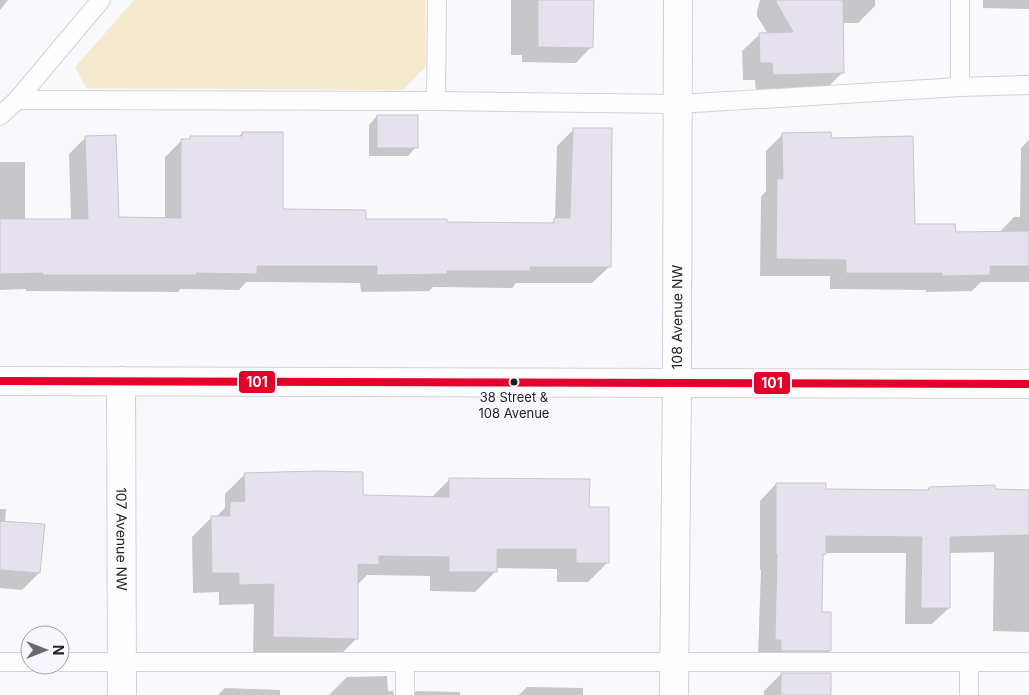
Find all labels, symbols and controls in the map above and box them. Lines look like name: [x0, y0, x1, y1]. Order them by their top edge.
street label: 108 Avenue NW: [668, 264, 685, 369]
line badge: 101: [238, 370, 276, 394]
line badge: 101: [753, 371, 791, 395]
text: 101: [246, 373, 268, 390]
text: 101: [761, 374, 783, 391]
marker: 38 Street & 108 Avenue: [509, 377, 519, 387]
place label: 38 Street & 108 Avenue: [479, 389, 549, 421]
street label: 107 Avenue NW: [113, 487, 131, 591]
north arrow: [20, 625, 70, 675]
text: N: [50, 645, 67, 655]

